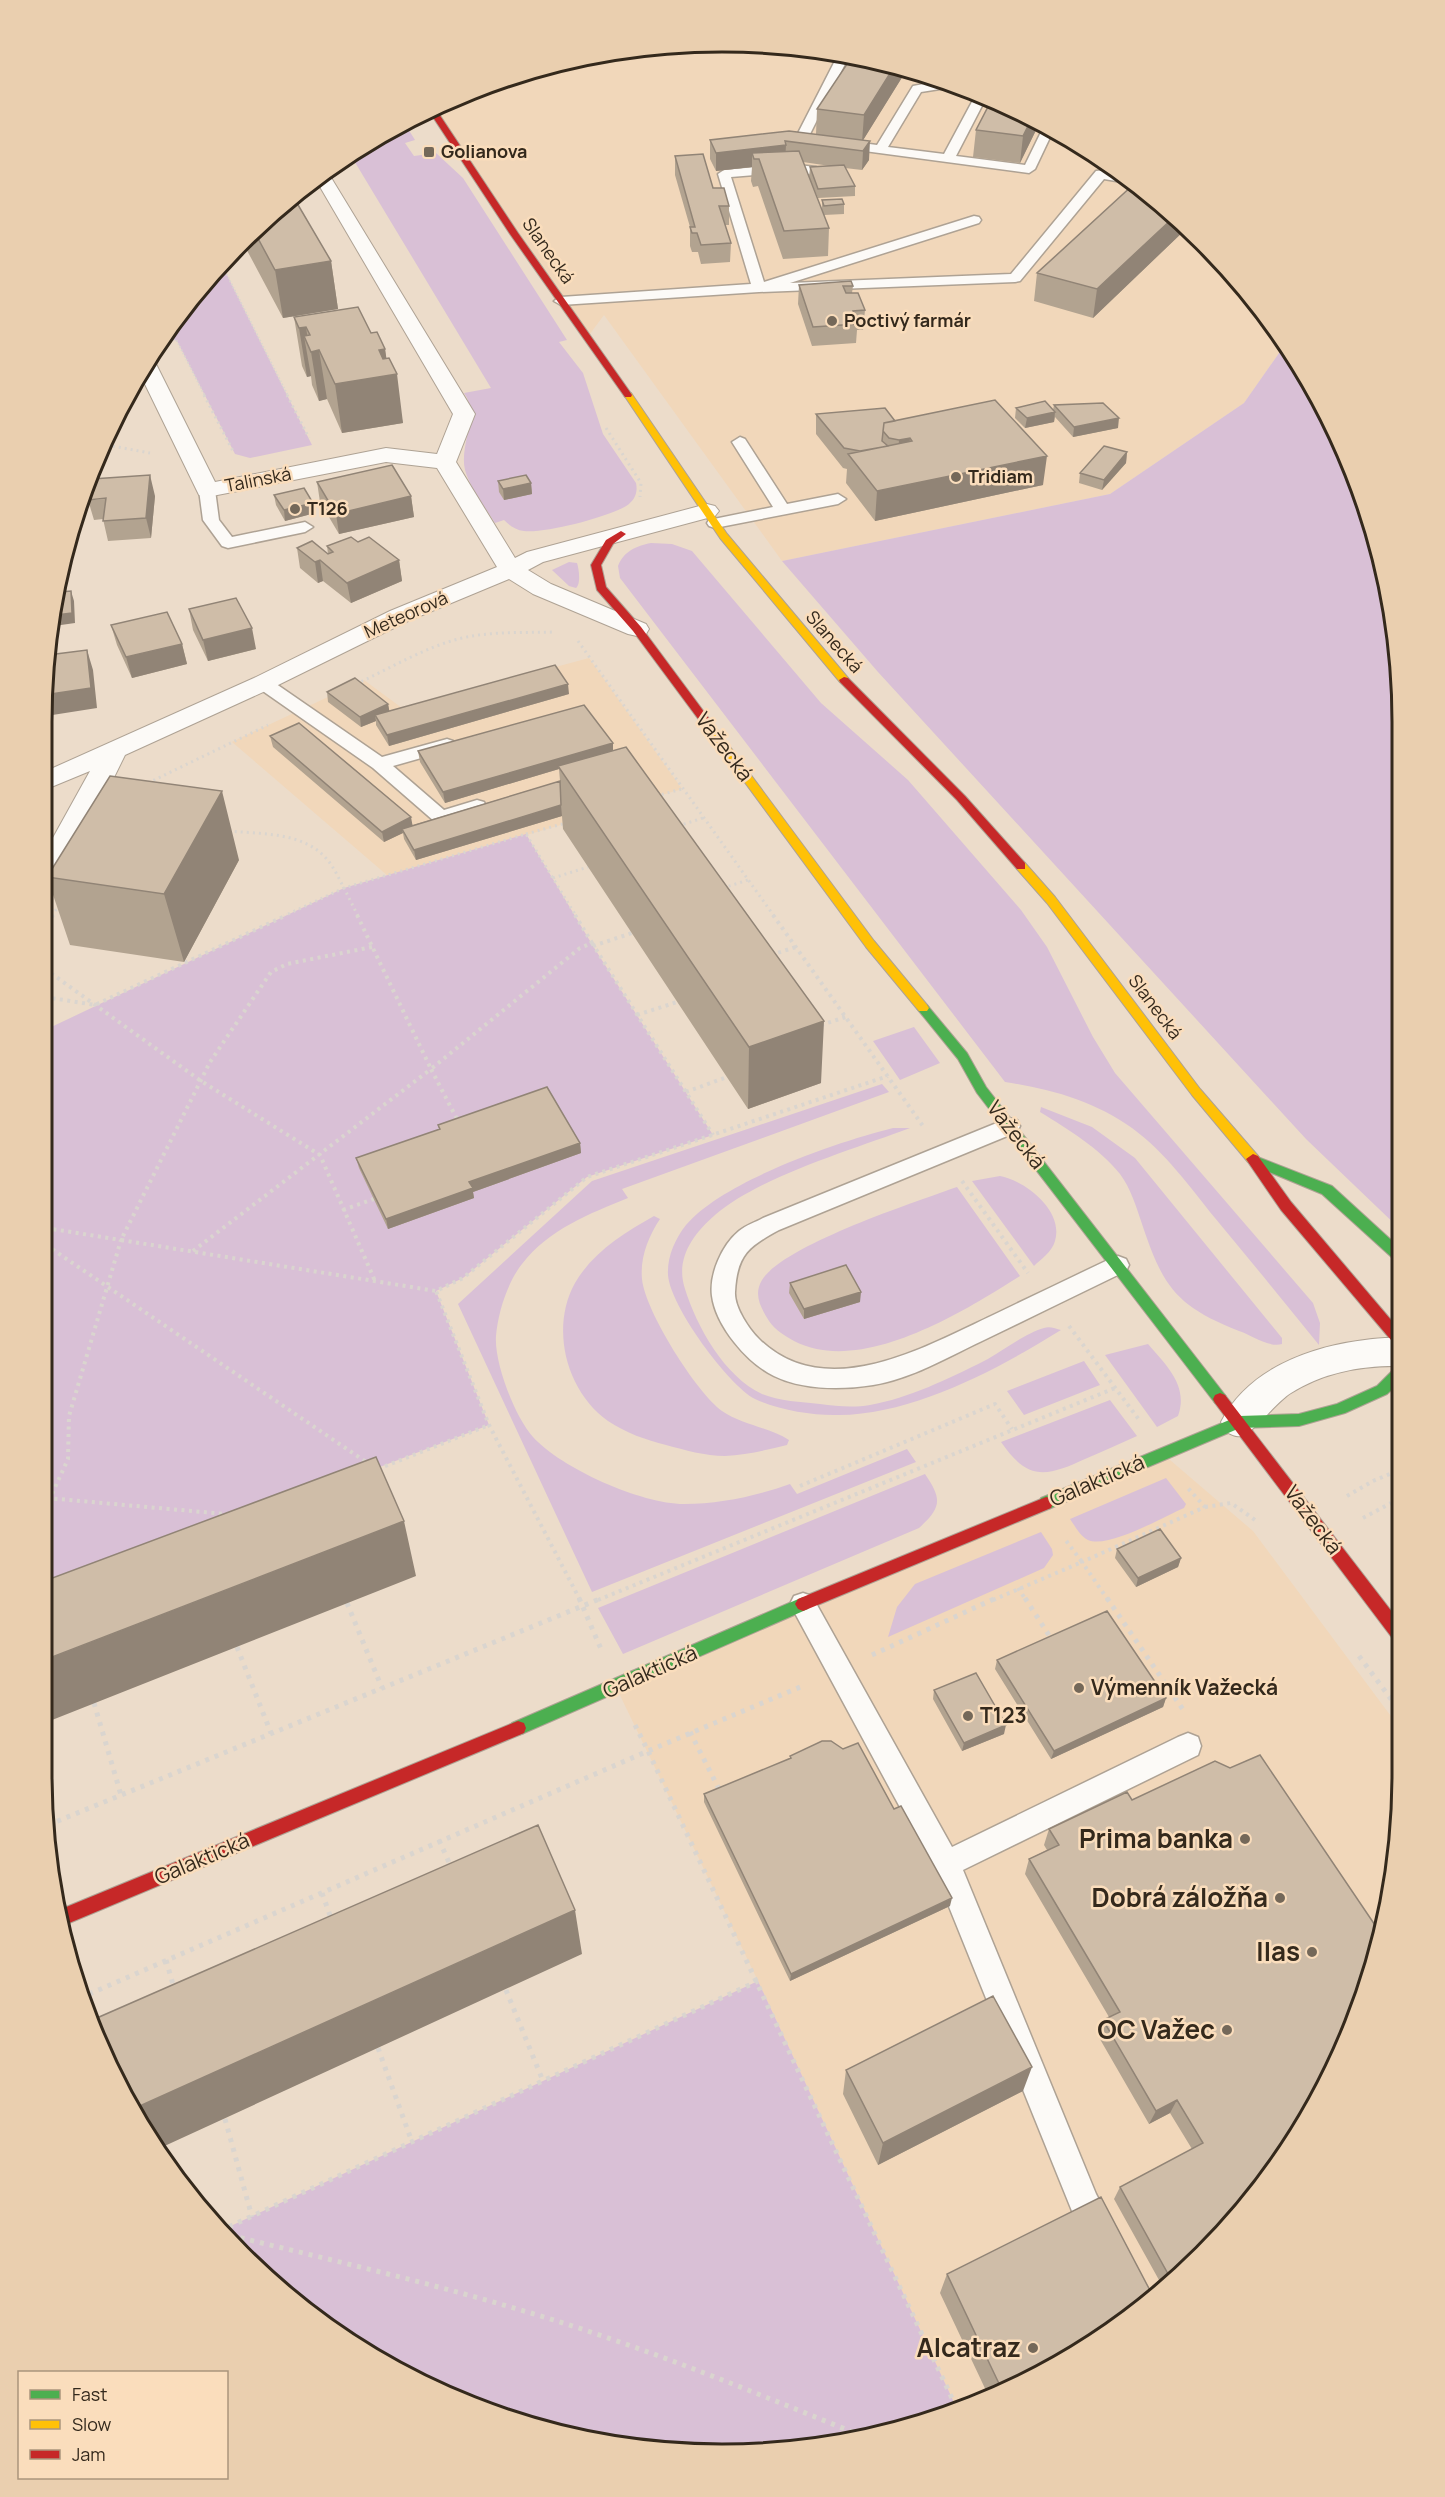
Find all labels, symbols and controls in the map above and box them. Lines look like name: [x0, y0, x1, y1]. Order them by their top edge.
place label: Golianova: [441, 139, 527, 163]
marker: Golianova: [422, 145, 436, 159]
street label: Slanecká: [517, 213, 580, 288]
place label: Poctivý farmár: [844, 308, 971, 332]
marker: Poctivý farmár: [825, 314, 839, 328]
street label: Talinská: [223, 461, 293, 497]
place label: Tridiam: [968, 464, 1033, 488]
marker: Tridiam: [949, 470, 963, 484]
place label: T126: [307, 496, 348, 520]
marker: T126: [288, 502, 302, 516]
street label: Meteorová: [360, 585, 451, 643]
street label: Slanecká: [801, 605, 869, 678]
street label: Važecká: [690, 706, 760, 787]
street label: Slanecká: [1124, 969, 1188, 1044]
street label: Važecká: [981, 1094, 1052, 1174]
street label: Galaktická: [1045, 1448, 1148, 1513]
street label: Važecká: [1279, 1479, 1349, 1560]
street label: Galaktická: [598, 1638, 701, 1704]
place label: Výmenník Važecká: [1091, 1673, 1278, 1701]
marker: Výmenník Važecká: [1072, 1681, 1086, 1695]
place label: T123: [980, 1701, 1027, 1729]
marker: T123: [961, 1709, 975, 1723]
place label: Prima banka: [1079, 1820, 1233, 1856]
street label: Galaktická: [150, 1826, 253, 1891]
marker: Prima banka: [1238, 1832, 1252, 1846]
place label: Dobrá záložňa: [1091, 1879, 1268, 1915]
marker: Dobrá záložňa: [1273, 1891, 1287, 1905]
place label: Ilas: [1256, 1933, 1300, 1969]
marker: Ilas: [1305, 1945, 1319, 1959]
place label: OC Važec: [1097, 2011, 1215, 2047]
marker: OC Važec: [1220, 2023, 1234, 2037]
place label: Alcatraz: [916, 2329, 1021, 2365]
marker: Alcatraz: [1026, 2341, 1040, 2355]
legend: [18, 2371, 228, 2479]
text: Fast: [72, 2382, 107, 2406]
text: Slow: [72, 2412, 112, 2436]
text: Jam: [72, 2442, 106, 2466]

